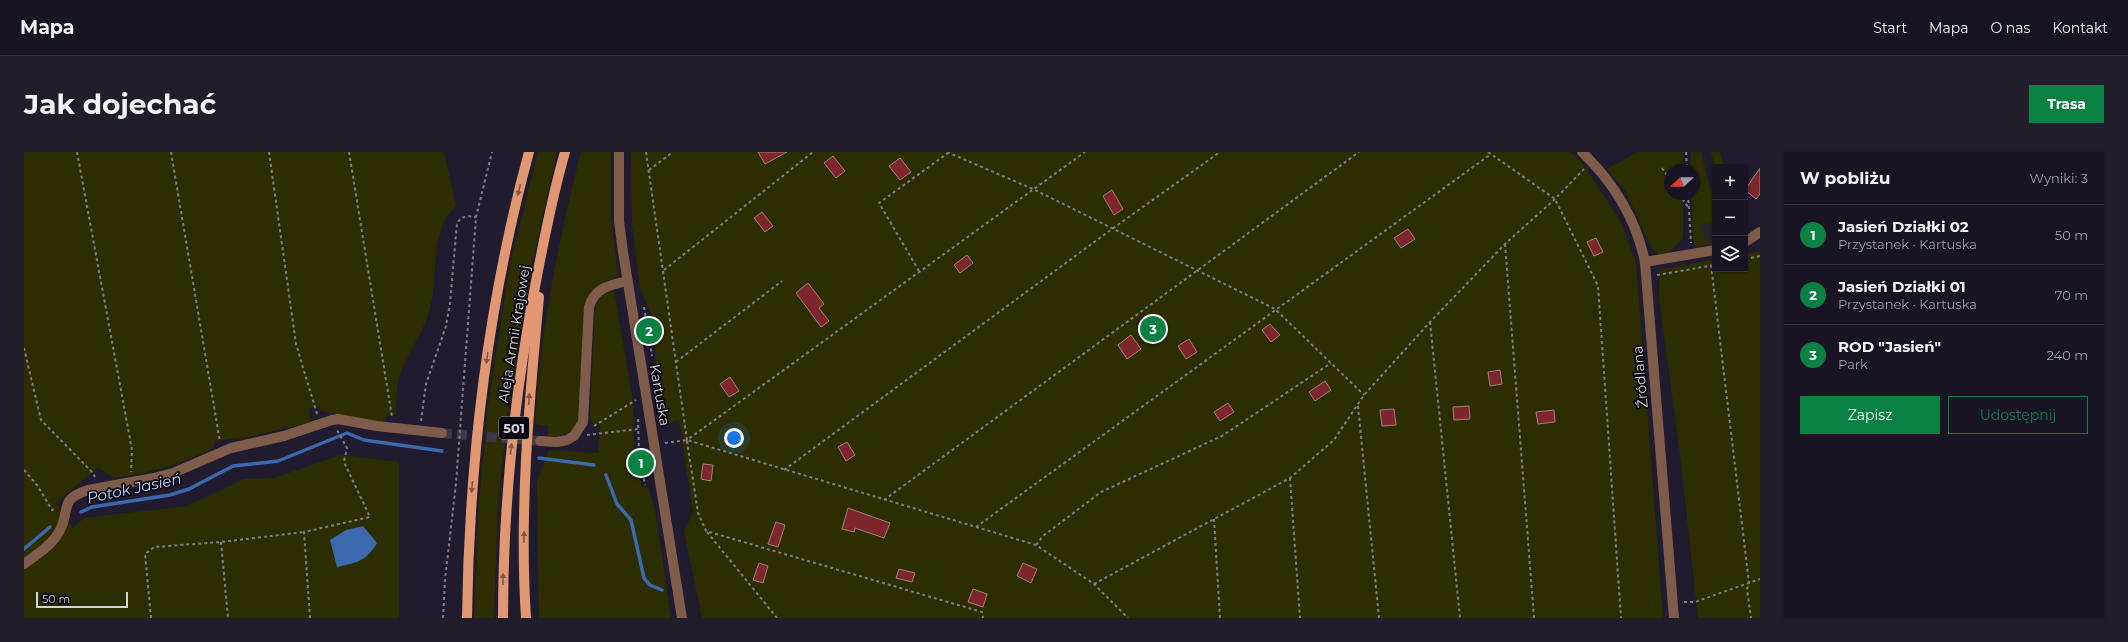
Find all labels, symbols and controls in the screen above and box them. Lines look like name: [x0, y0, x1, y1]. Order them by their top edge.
text: Mapa: [20, 16, 75, 39]
text: Start: [1873, 19, 1907, 37]
text: Mapa: [1929, 19, 1968, 37]
text: O nas: [1990, 19, 2030, 37]
text: Kontakt: [2052, 19, 2108, 37]
button: Trasa: [2029, 85, 2104, 123]
text: Jak dojechać: [24, 87, 216, 121]
north arrow: [1664, 164, 1700, 200]
map controls: [1712, 164, 1748, 272]
button: +: [1712, 164, 1748, 200]
text: W pobliżu: [1800, 168, 1890, 188]
text: Wyniki: 3: [2029, 170, 2088, 186]
one-way arrow: [516, 184, 522, 196]
button: −: [1712, 200, 1748, 236]
text: Jasień Działki 02: [1838, 217, 1969, 236]
text: 1: [1810, 227, 1816, 243]
text: 50 m: [2055, 227, 2088, 243]
button: layers: [1712, 236, 1748, 272]
text: Przystanek · Kartuska: [1838, 236, 1977, 252]
street label: Aleja Armii Krajowej: [494, 264, 534, 404]
text: Jasień Działki 01: [1838, 277, 1966, 296]
text: 2: [1809, 287, 1817, 303]
text: 70 m: [2055, 287, 2088, 303]
text: Przystanek · Kartuska: [1838, 296, 1977, 312]
pin: 3: [1140, 314, 1166, 344]
pin: 2: [636, 316, 662, 346]
text: ROD "Jasień": [1838, 337, 1941, 356]
street label: Źródlana: [1628, 345, 1652, 409]
text: 3: [1809, 347, 1817, 363]
text: 240 m: [2047, 347, 2088, 363]
one-way arrow: [484, 352, 490, 364]
text: Park: [1838, 356, 1868, 372]
street label: Kartuska: [646, 363, 674, 427]
one-way arrow: [526, 393, 533, 405]
button: Zapisz: [1800, 396, 1940, 434]
button: Udostępnij: [1948, 396, 2088, 434]
road number: 501: [499, 417, 529, 439]
your location: [724, 428, 744, 448]
one-way arrow: [508, 443, 514, 455]
pin: 1: [628, 448, 654, 478]
water label: Potok Jasień: [85, 469, 183, 507]
one-way arrow: [469, 481, 476, 493]
one-way arrow: [521, 530, 527, 543]
one-way arrow: [500, 572, 506, 585]
scale bar: [36, 590, 128, 609]
text: 50 m: [42, 592, 70, 606]

